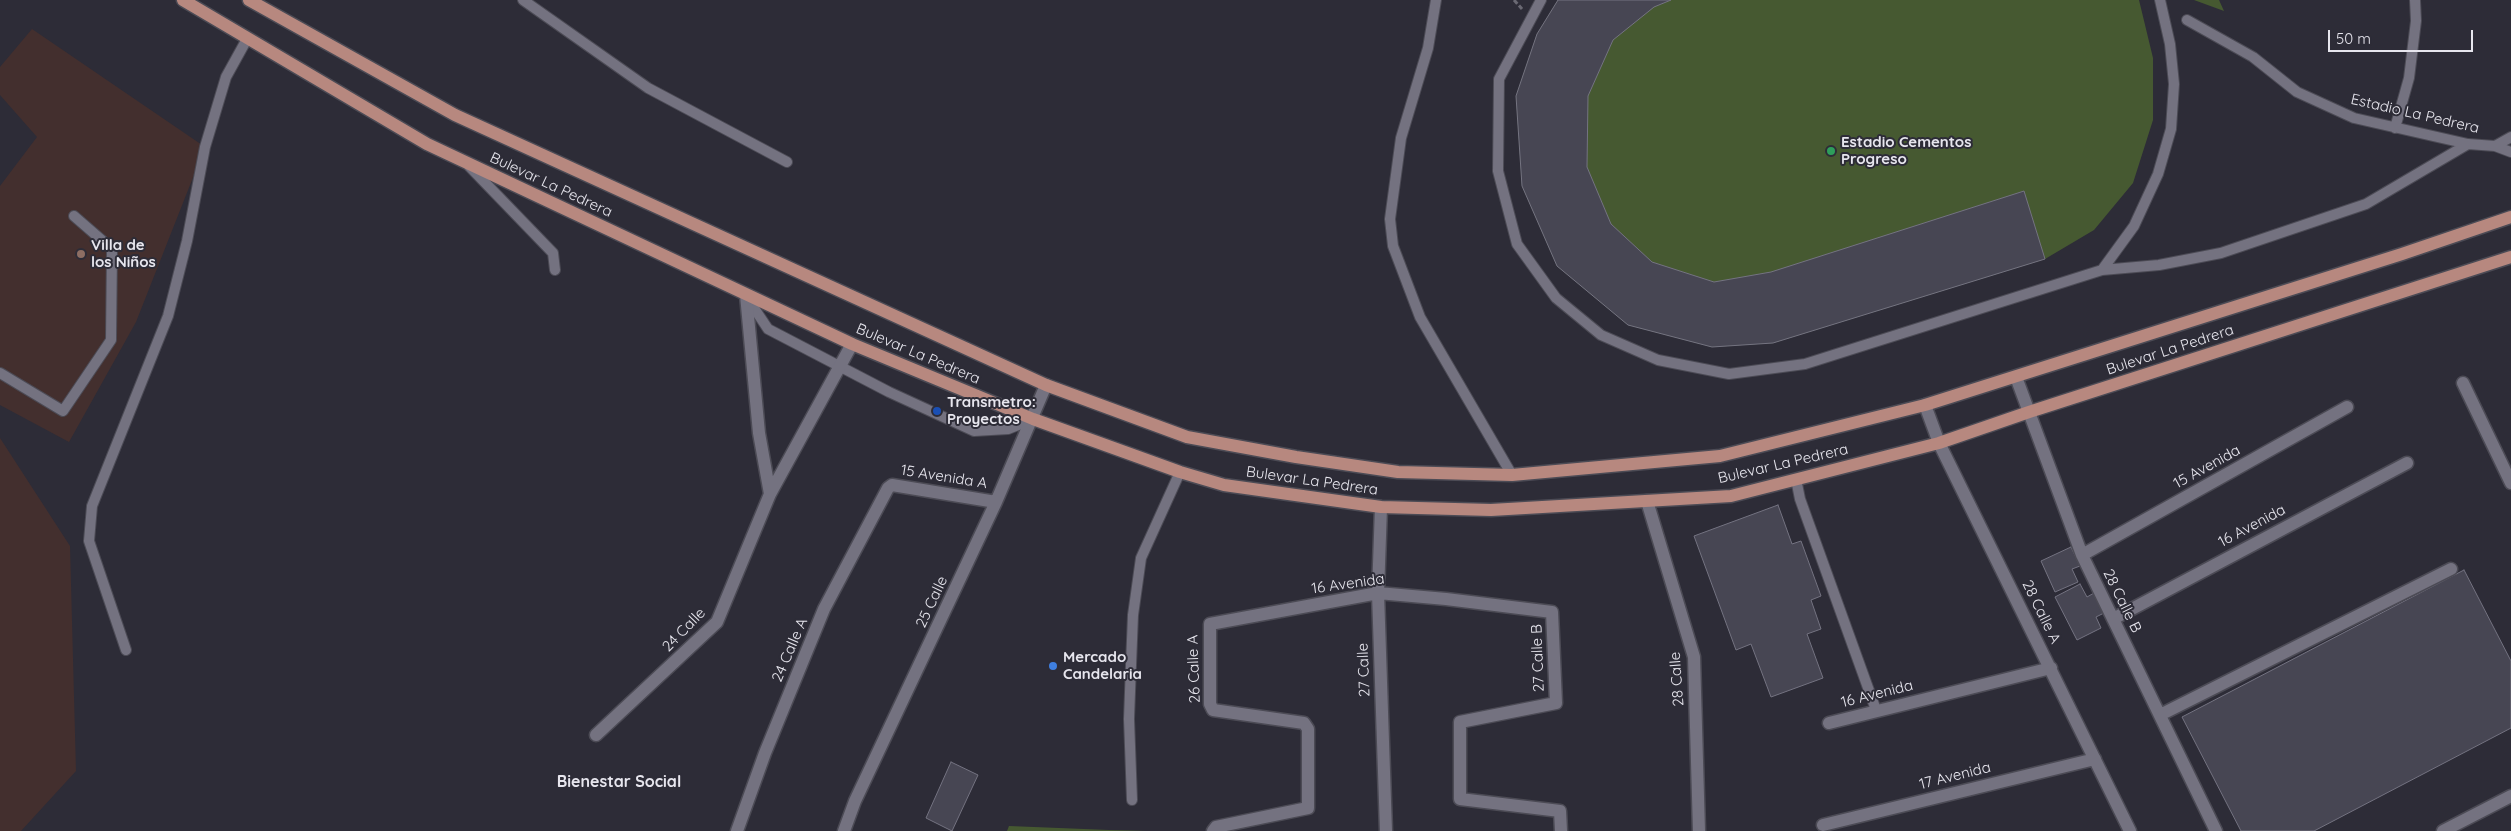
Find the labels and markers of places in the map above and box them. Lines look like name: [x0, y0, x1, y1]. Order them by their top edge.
place label: Estadio Cementos Progreso: [1841, 133, 1971, 168]
marker: Estadio Cementos Progreso: [1825, 145, 1837, 157]
place label: Villa de los Niños: [91, 236, 156, 271]
marker: Villa de los Niños: [75, 248, 87, 260]
place label: Transmetro: Proyectos: [947, 393, 1036, 428]
marker: Transmetro: Proyectos: [931, 405, 943, 417]
place label: Mercado Candelaria: [1063, 648, 1142, 683]
marker: Mercado Candelaria: [1047, 660, 1059, 672]

